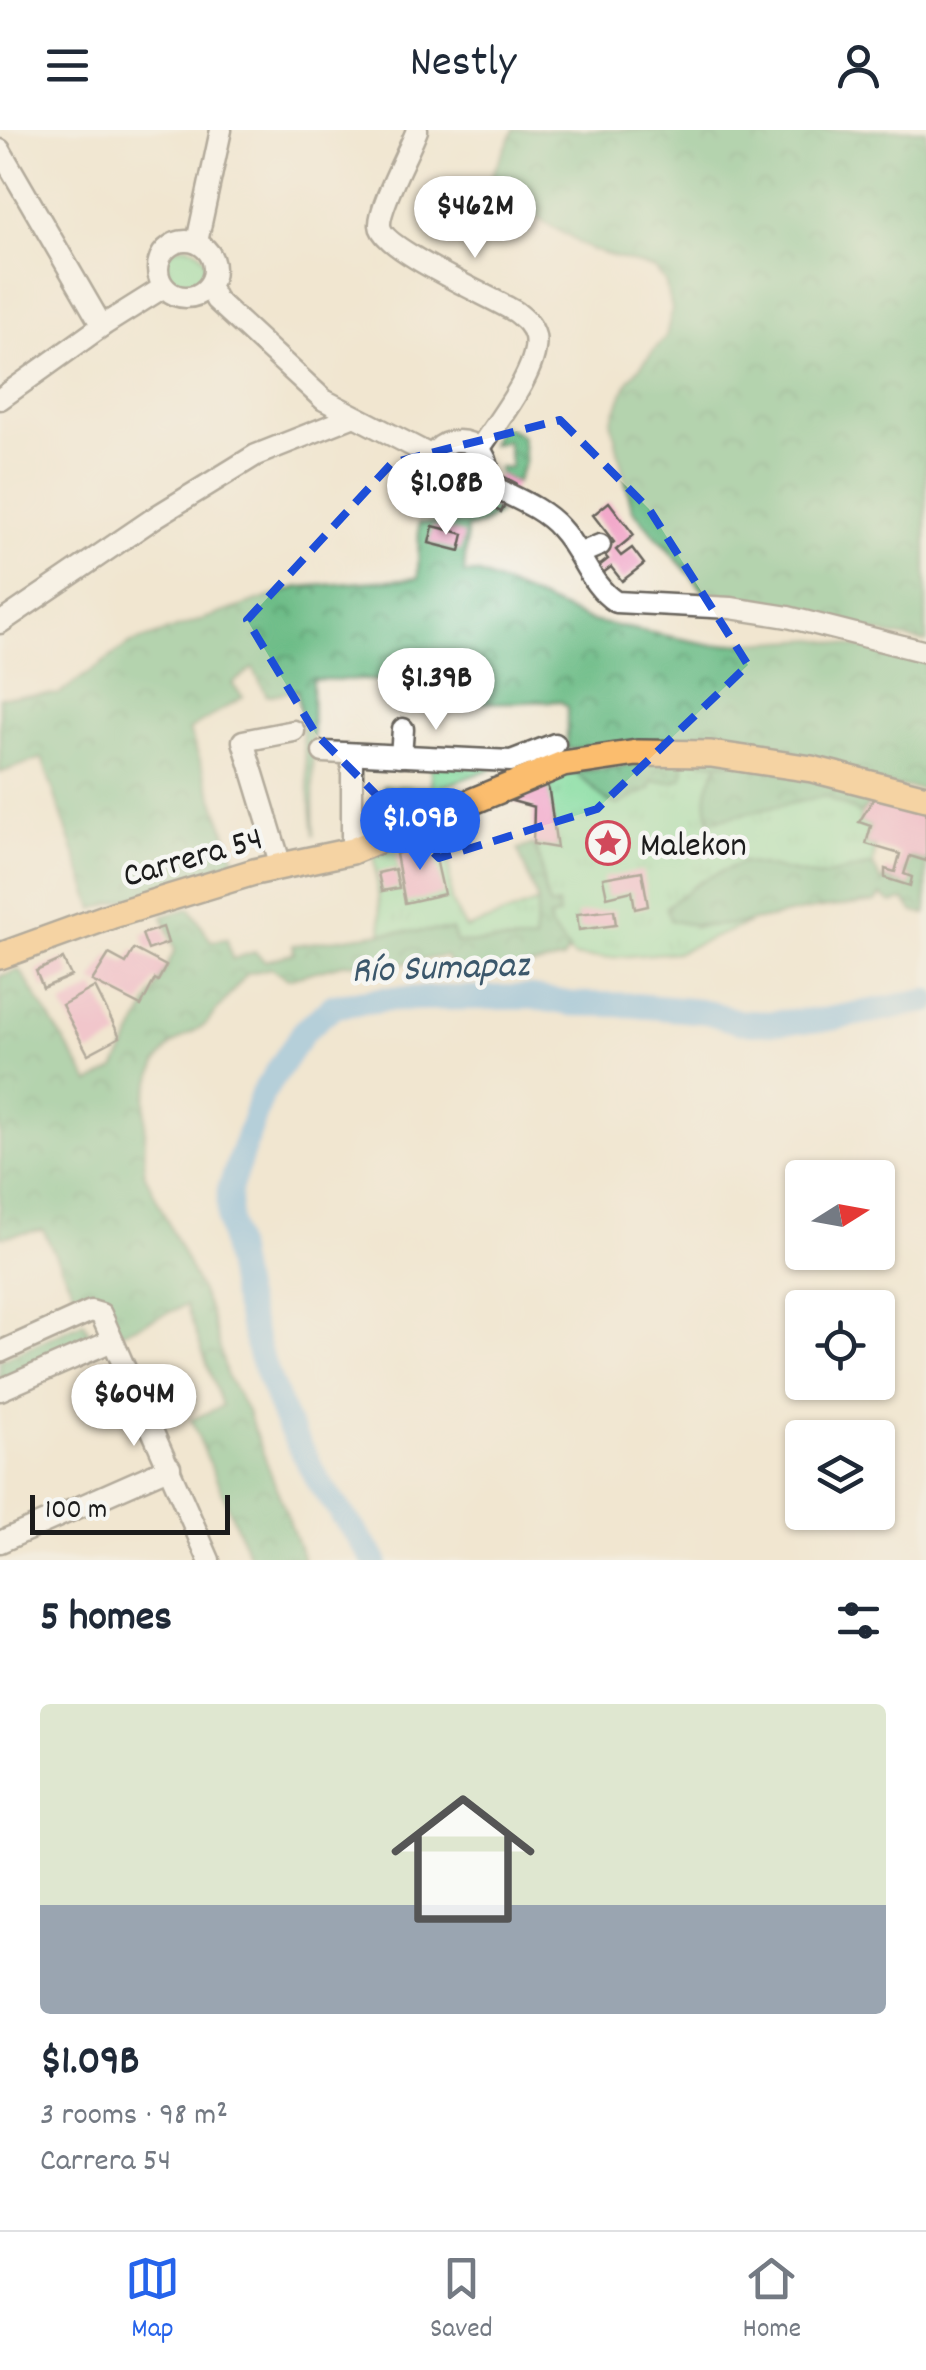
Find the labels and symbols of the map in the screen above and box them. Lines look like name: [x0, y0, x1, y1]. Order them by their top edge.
pin: $462M: [405, 176, 545, 261]
pin: $1.08B: [365, 453, 527, 538]
pin: $1.39B: [355, 648, 517, 733]
pin: $1.09B: [339, 788, 501, 873]
street label: Carrera 54: [118, 816, 269, 904]
place icon: Malekon: [585, 820, 631, 866]
place label: Malekon: [640, 823, 747, 873]
water label: Río Sumapaz: [350, 940, 532, 1001]
north arrow: [785, 1160, 895, 1270]
pin: $604M: [64, 1364, 204, 1449]
scale bar: [30, 1490, 230, 1534]

